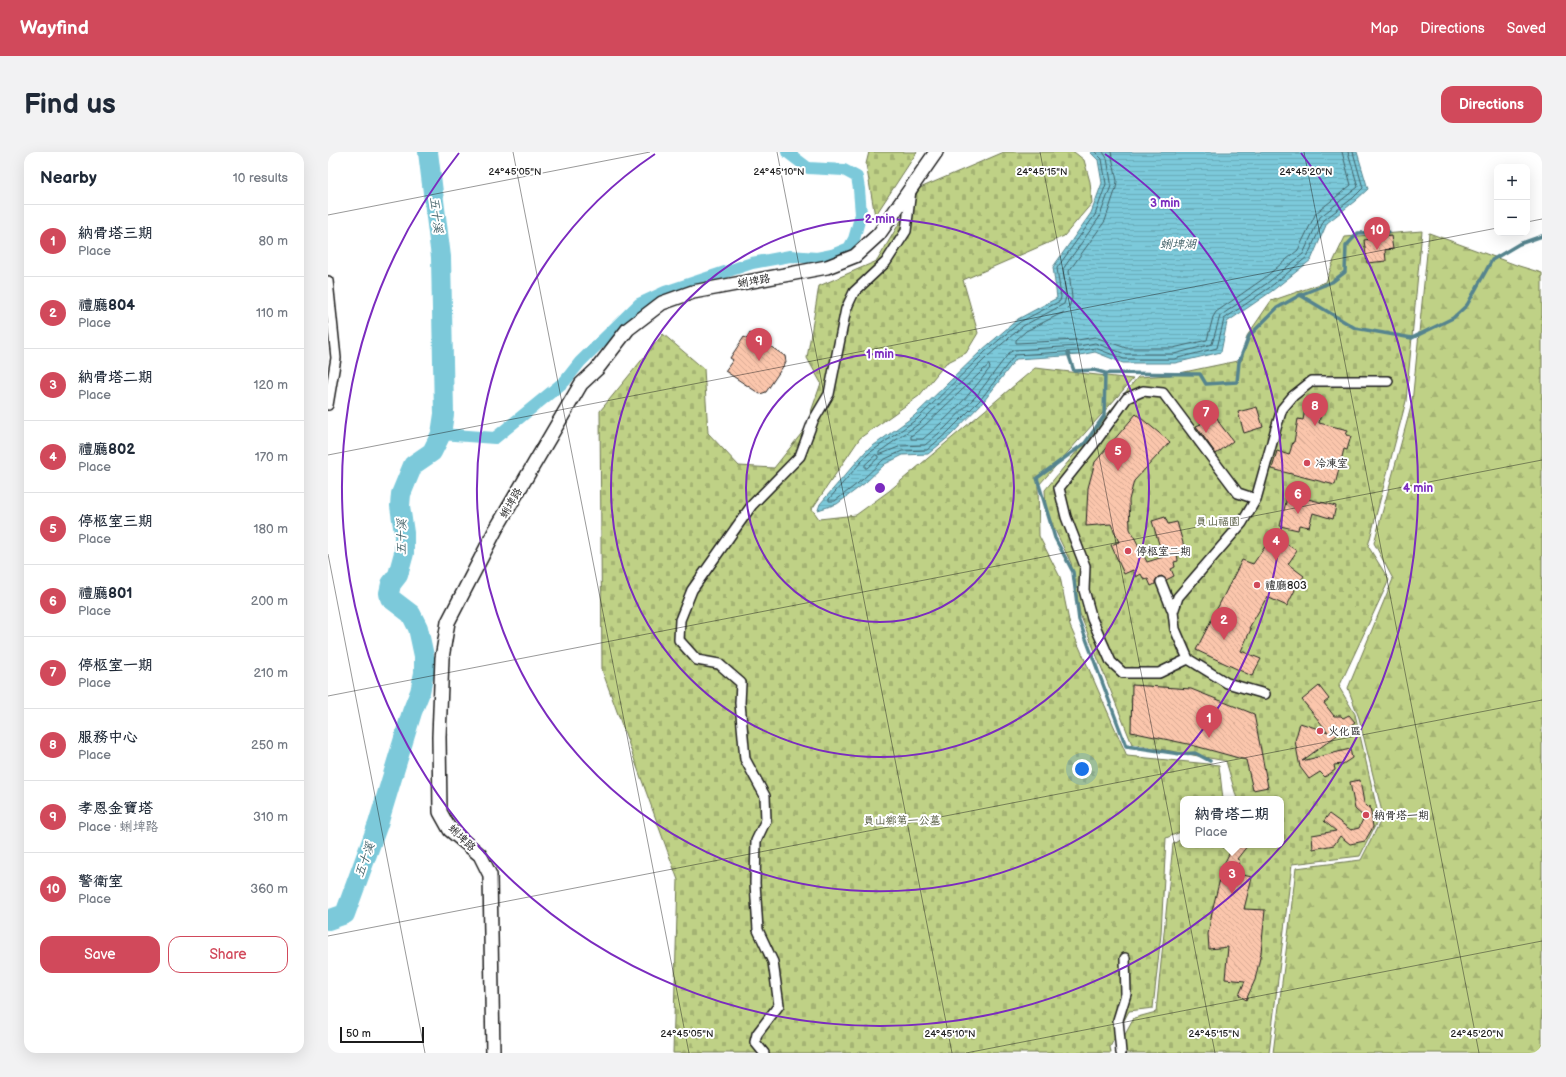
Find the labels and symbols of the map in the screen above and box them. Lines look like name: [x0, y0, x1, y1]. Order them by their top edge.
text: 24°45'05"N: [489, 166, 542, 178]
text: 24°45'10"N: [753, 166, 805, 178]
text: 24°45'15"N: [1017, 166, 1067, 178]
text: 24°45'20"N: [1279, 166, 1333, 178]
water label: 五十溪: [426, 196, 446, 235]
text: 3 min: [1150, 196, 1180, 211]
text: 2 min: [865, 212, 895, 227]
pin: 10: [1364, 217, 1390, 250]
water label: 蜊埤湖: [1160, 237, 1197, 252]
street label: 蜊埤路: [737, 272, 771, 290]
pin: 9: [746, 328, 772, 361]
text: 1 min: [866, 347, 894, 362]
pin: 8: [1302, 393, 1328, 426]
pin: 7: [1193, 400, 1219, 433]
pin: 5: [1105, 438, 1131, 471]
place label: 冷凍室: [1315, 457, 1348, 470]
marker: 冷凍室: [1302, 458, 1312, 468]
centre of rings: [873, 481, 887, 495]
pin: 6: [1285, 481, 1311, 514]
text: 4 min: [1403, 481, 1433, 496]
street label: 蜊埤路: [497, 485, 525, 521]
park label: 員山福園: [1196, 515, 1240, 528]
water label: 五十溪: [394, 518, 410, 555]
pin: 4: [1263, 528, 1289, 561]
place label: 停柩室二期: [1136, 545, 1191, 558]
marker: 停柩室二期: [1123, 546, 1133, 556]
place label: 禮廳803: [1265, 579, 1307, 592]
marker: 禮廳803: [1252, 580, 1262, 590]
pin: 2: [1211, 607, 1237, 640]
pin: 1: [1196, 705, 1222, 738]
place label: 火化區: [1328, 725, 1361, 738]
marker: 火化區: [1315, 726, 1325, 736]
your location: [1072, 759, 1092, 779]
place label: 納骨塔一期: [1374, 809, 1429, 822]
marker: 納骨塔一期: [1361, 810, 1371, 820]
park label: 員山鄉第一公墓: [864, 814, 941, 827]
street label: 蜊埤路: [446, 822, 478, 854]
water label: 五十溪: [352, 840, 379, 879]
pin: 3: [1219, 861, 1245, 894]
scale bar: [340, 1025, 424, 1044]
text: 24°45'05"N: [661, 1028, 714, 1040]
text: 24°45'10"N: [924, 1028, 976, 1040]
text: 24°45'15"N: [1189, 1028, 1239, 1040]
text: 24°45'20"N: [1450, 1028, 1504, 1040]

